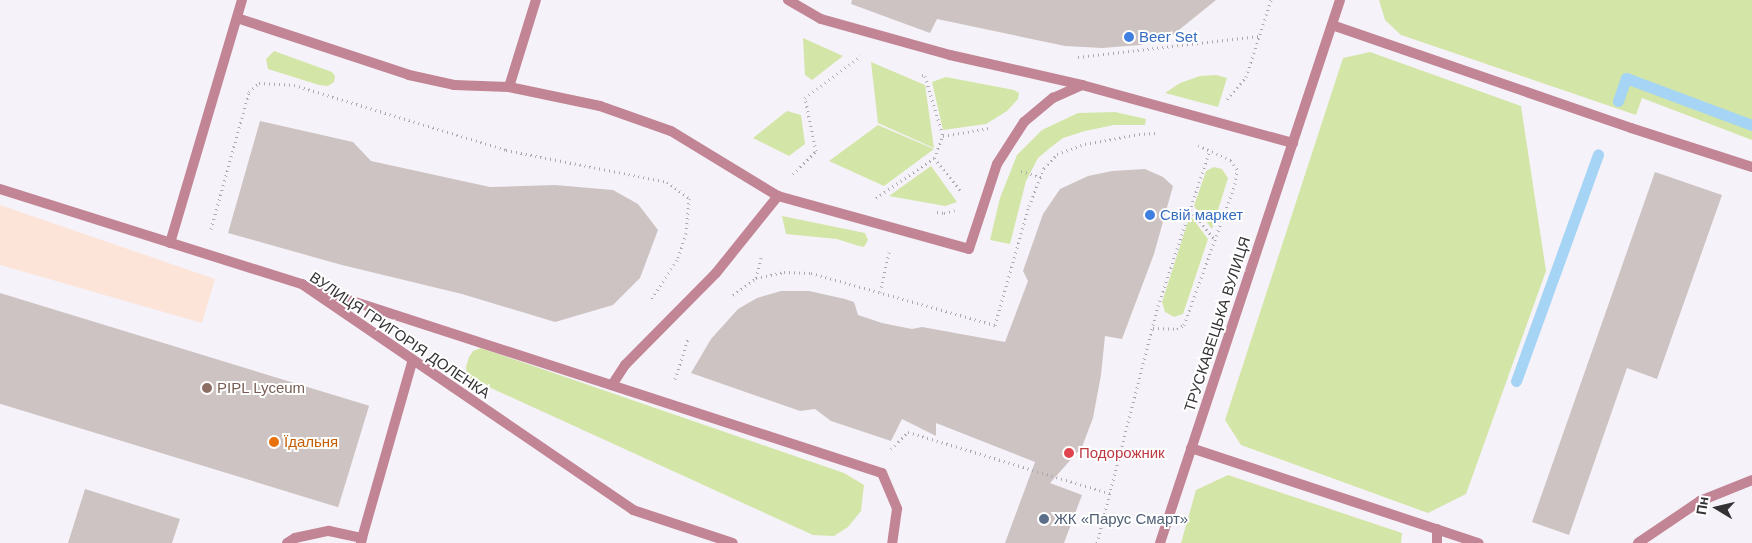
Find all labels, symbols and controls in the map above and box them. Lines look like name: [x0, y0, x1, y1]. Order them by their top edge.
place label: Beer Set: [1139, 28, 1197, 46]
marker: Beer Set: [1123, 31, 1135, 43]
place label: Свiй маркет: [1160, 206, 1243, 224]
marker: Свiй маркет: [1144, 209, 1156, 221]
street label: ТРУСКАВЕЦЬКА ВУЛИЦЯ: [1180, 234, 1254, 414]
street label: ВУЛИЦЯ ГРИГОРІЯ ДОЛЕНКА: [307, 268, 493, 402]
place label: PIPL Lyceum: [217, 379, 306, 397]
marker: PIPL Lyceum: [201, 382, 213, 394]
place label: Їдальня: [284, 433, 338, 451]
marker: Їдальня: [268, 436, 280, 448]
place label: Подорожник: [1079, 444, 1165, 462]
marker: Подорожник: [1063, 447, 1075, 459]
north arrow: [1692, 483, 1742, 533]
text: Пн: [1693, 495, 1712, 516]
place label: ЖК «Парус Смарт»: [1054, 510, 1188, 528]
marker: ЖК «Парус Смарт»: [1038, 513, 1050, 525]

